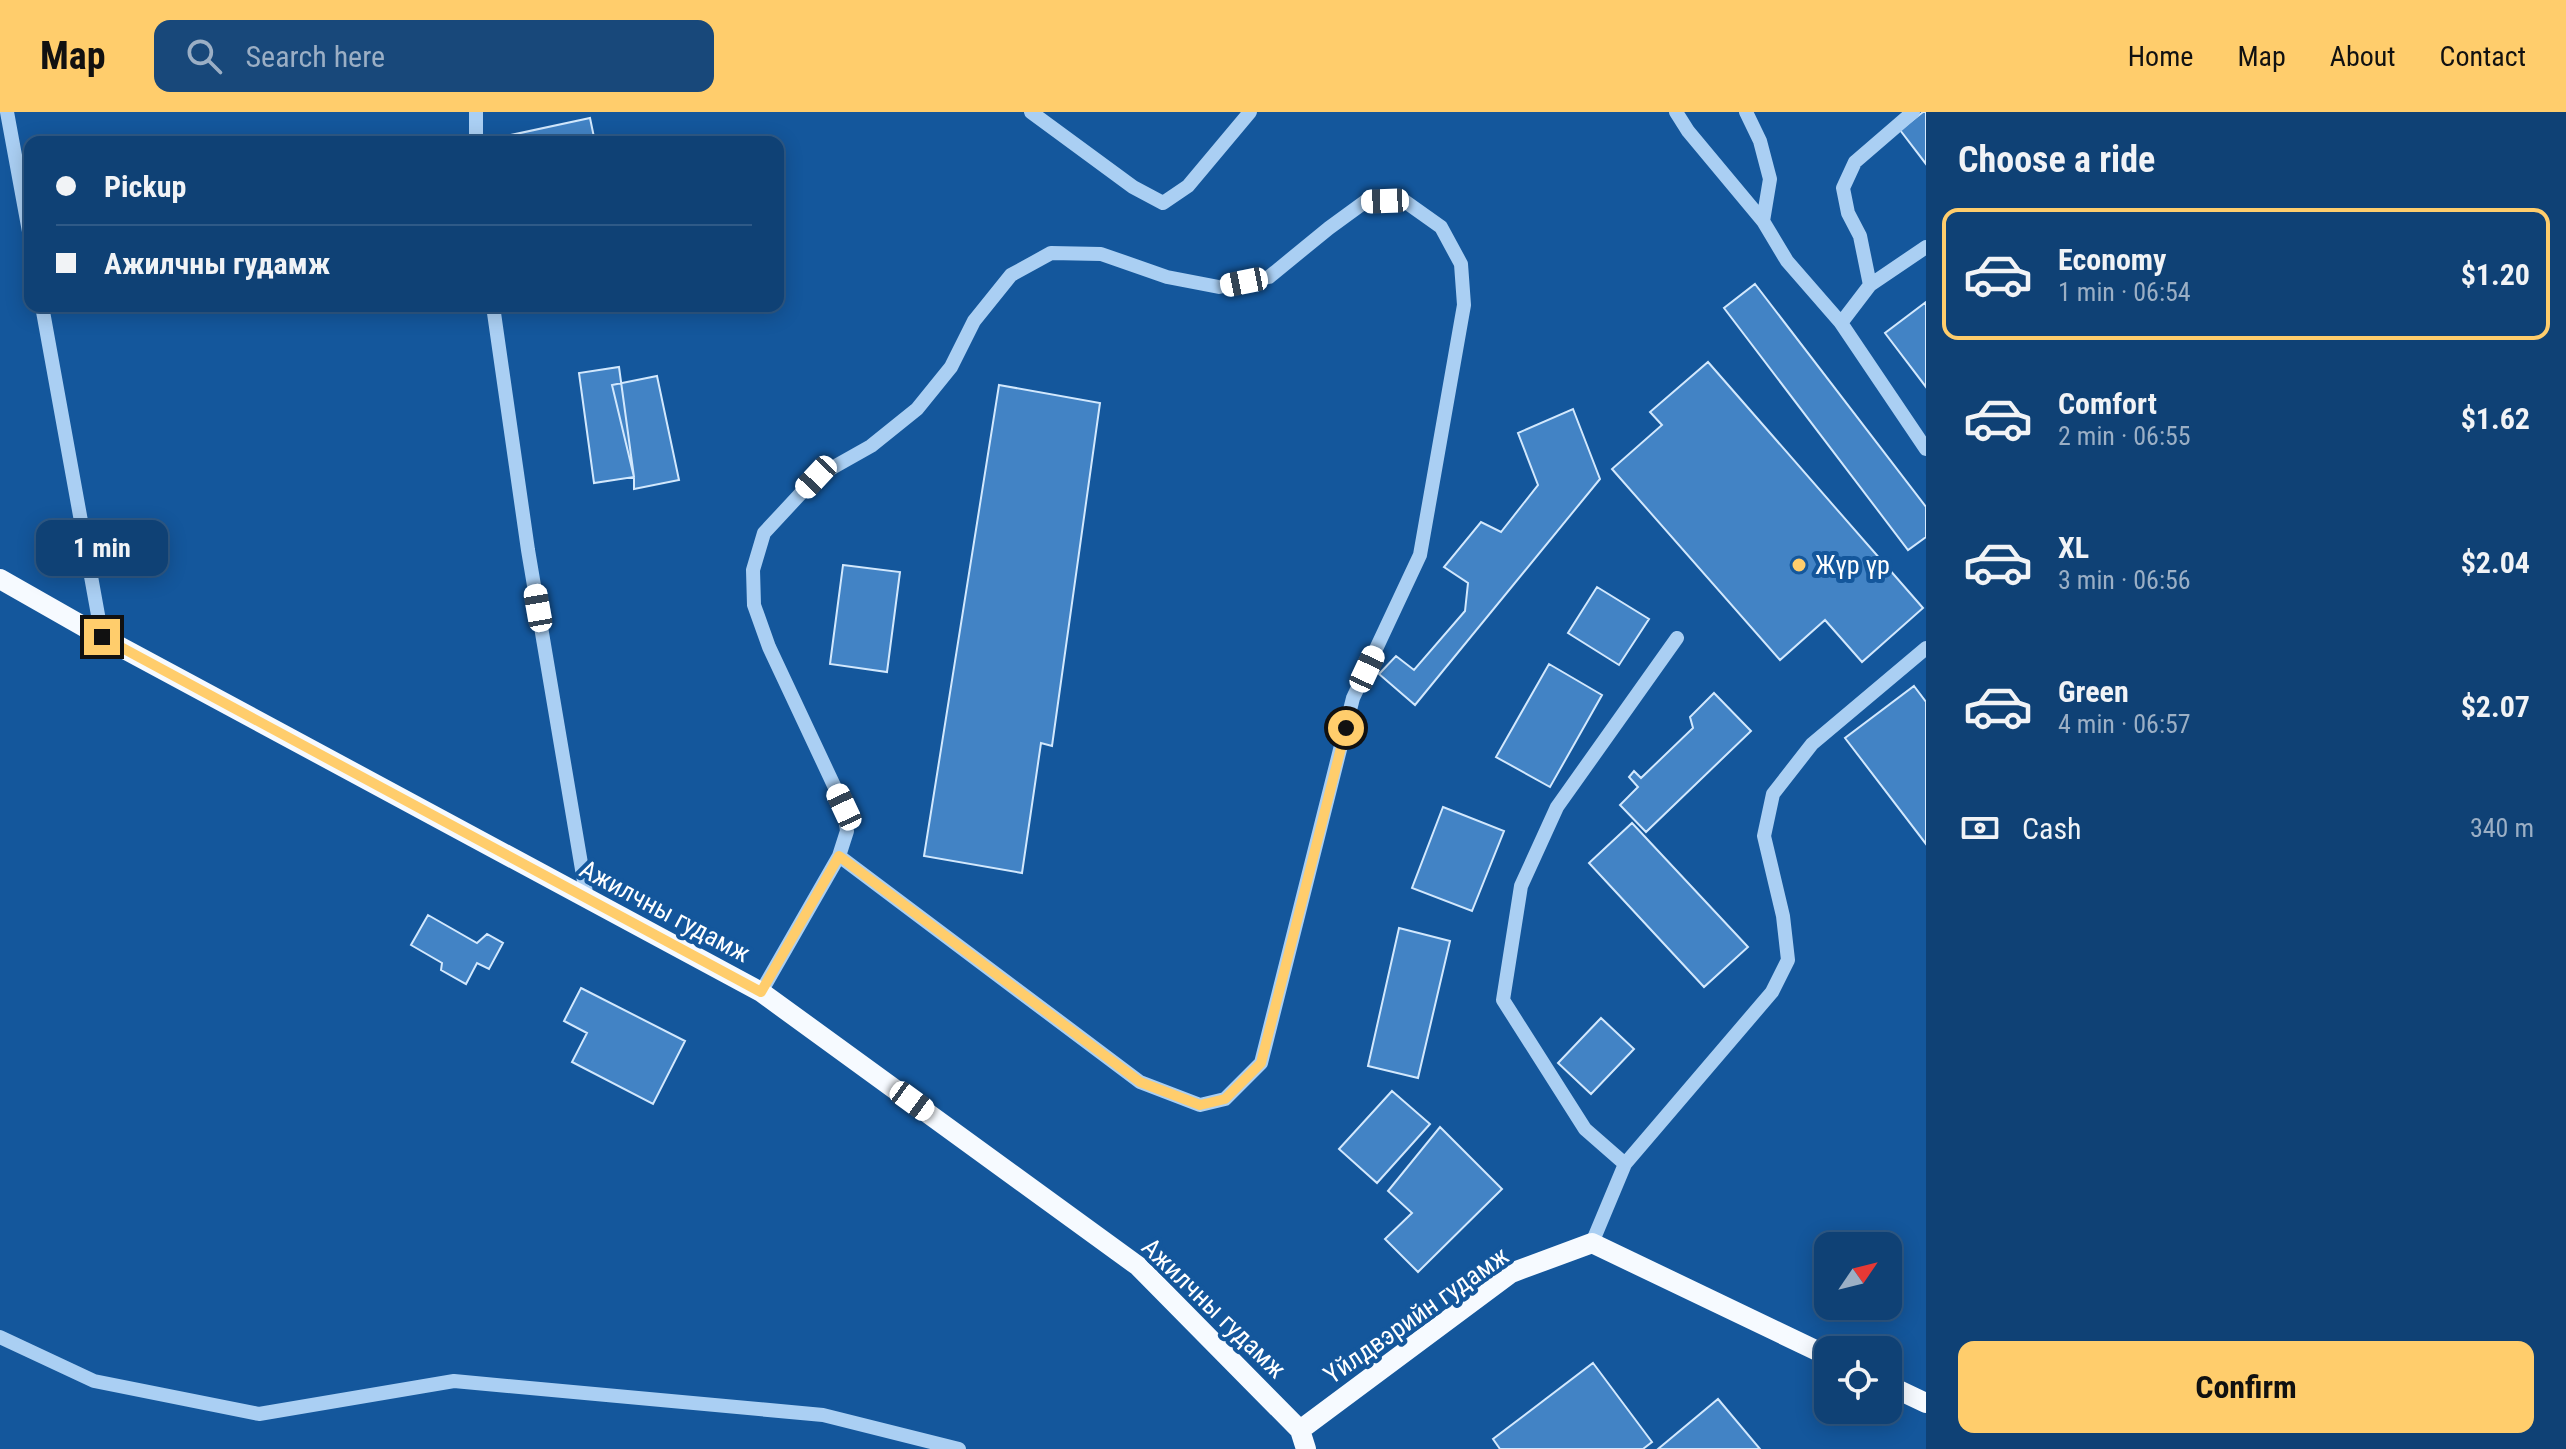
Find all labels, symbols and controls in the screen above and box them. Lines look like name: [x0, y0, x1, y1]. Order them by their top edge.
search box: [154, 20, 714, 92]
text: Map: [40, 34, 106, 78]
icon: search: [182, 34, 226, 78]
text: Search here: [246, 39, 385, 74]
text: Home: [2128, 40, 2193, 73]
text: Map: [2237, 40, 2286, 73]
text: About: [2330, 40, 2396, 73]
text: Contact: [2440, 40, 2526, 73]
text: Choose a ride: [1958, 139, 2155, 181]
text: Pickup: [104, 169, 186, 204]
car: [1361, 188, 1409, 214]
icon: car: [1962, 238, 2034, 310]
text: Economy: [2058, 242, 2166, 277]
text: Ажилчны гудамж: [104, 246, 330, 281]
text: $1.20: [2461, 257, 2530, 292]
car: [1218, 266, 1270, 298]
text: 1 min · 06:54: [2058, 277, 2191, 307]
icon: car: [1962, 382, 2034, 454]
text: Comfort: [2058, 386, 2157, 421]
text: $1.62: [2461, 401, 2530, 436]
text: 2 min · 06:55: [2058, 421, 2191, 451]
car: [791, 451, 841, 503]
callout: 1 min: [36, 521, 168, 577]
icon: car: [1962, 526, 2034, 598]
text: XL: [2058, 530, 2089, 565]
text: 1 min: [73, 533, 131, 563]
text: $2.04: [2461, 545, 2530, 580]
place label: Жүр үр: [1815, 550, 1890, 580]
marker: Жүр үр: [1790, 556, 1808, 574]
text: 3 min · 06:56: [2058, 565, 2191, 595]
car: [522, 582, 554, 634]
route end: [84, 619, 120, 655]
car: [1346, 642, 1388, 696]
icon: car: [1962, 670, 2034, 742]
text: Green: [2058, 674, 2129, 709]
text: $2.07: [2461, 689, 2530, 724]
text: 4 min · 06:57: [2058, 709, 2191, 739]
route start: [1328, 710, 1364, 746]
car: [823, 780, 865, 834]
icon: cash: [1958, 806, 2002, 850]
text: Cash: [2022, 811, 2082, 846]
text: 340 m: [2470, 813, 2534, 843]
street label: Ажилчны гудамж: [575, 854, 755, 968]
car: [886, 1077, 938, 1125]
street label: Ажилчны гудамж: [1136, 1232, 1292, 1384]
north arrow: [1814, 1232, 1902, 1320]
map controls: [1814, 1232, 1902, 1424]
street label: Yйлдвэрийн гудамж: [1318, 1240, 1514, 1390]
button: locate: [1814, 1336, 1902, 1424]
button: Confirm: [1958, 1341, 2534, 1433]

